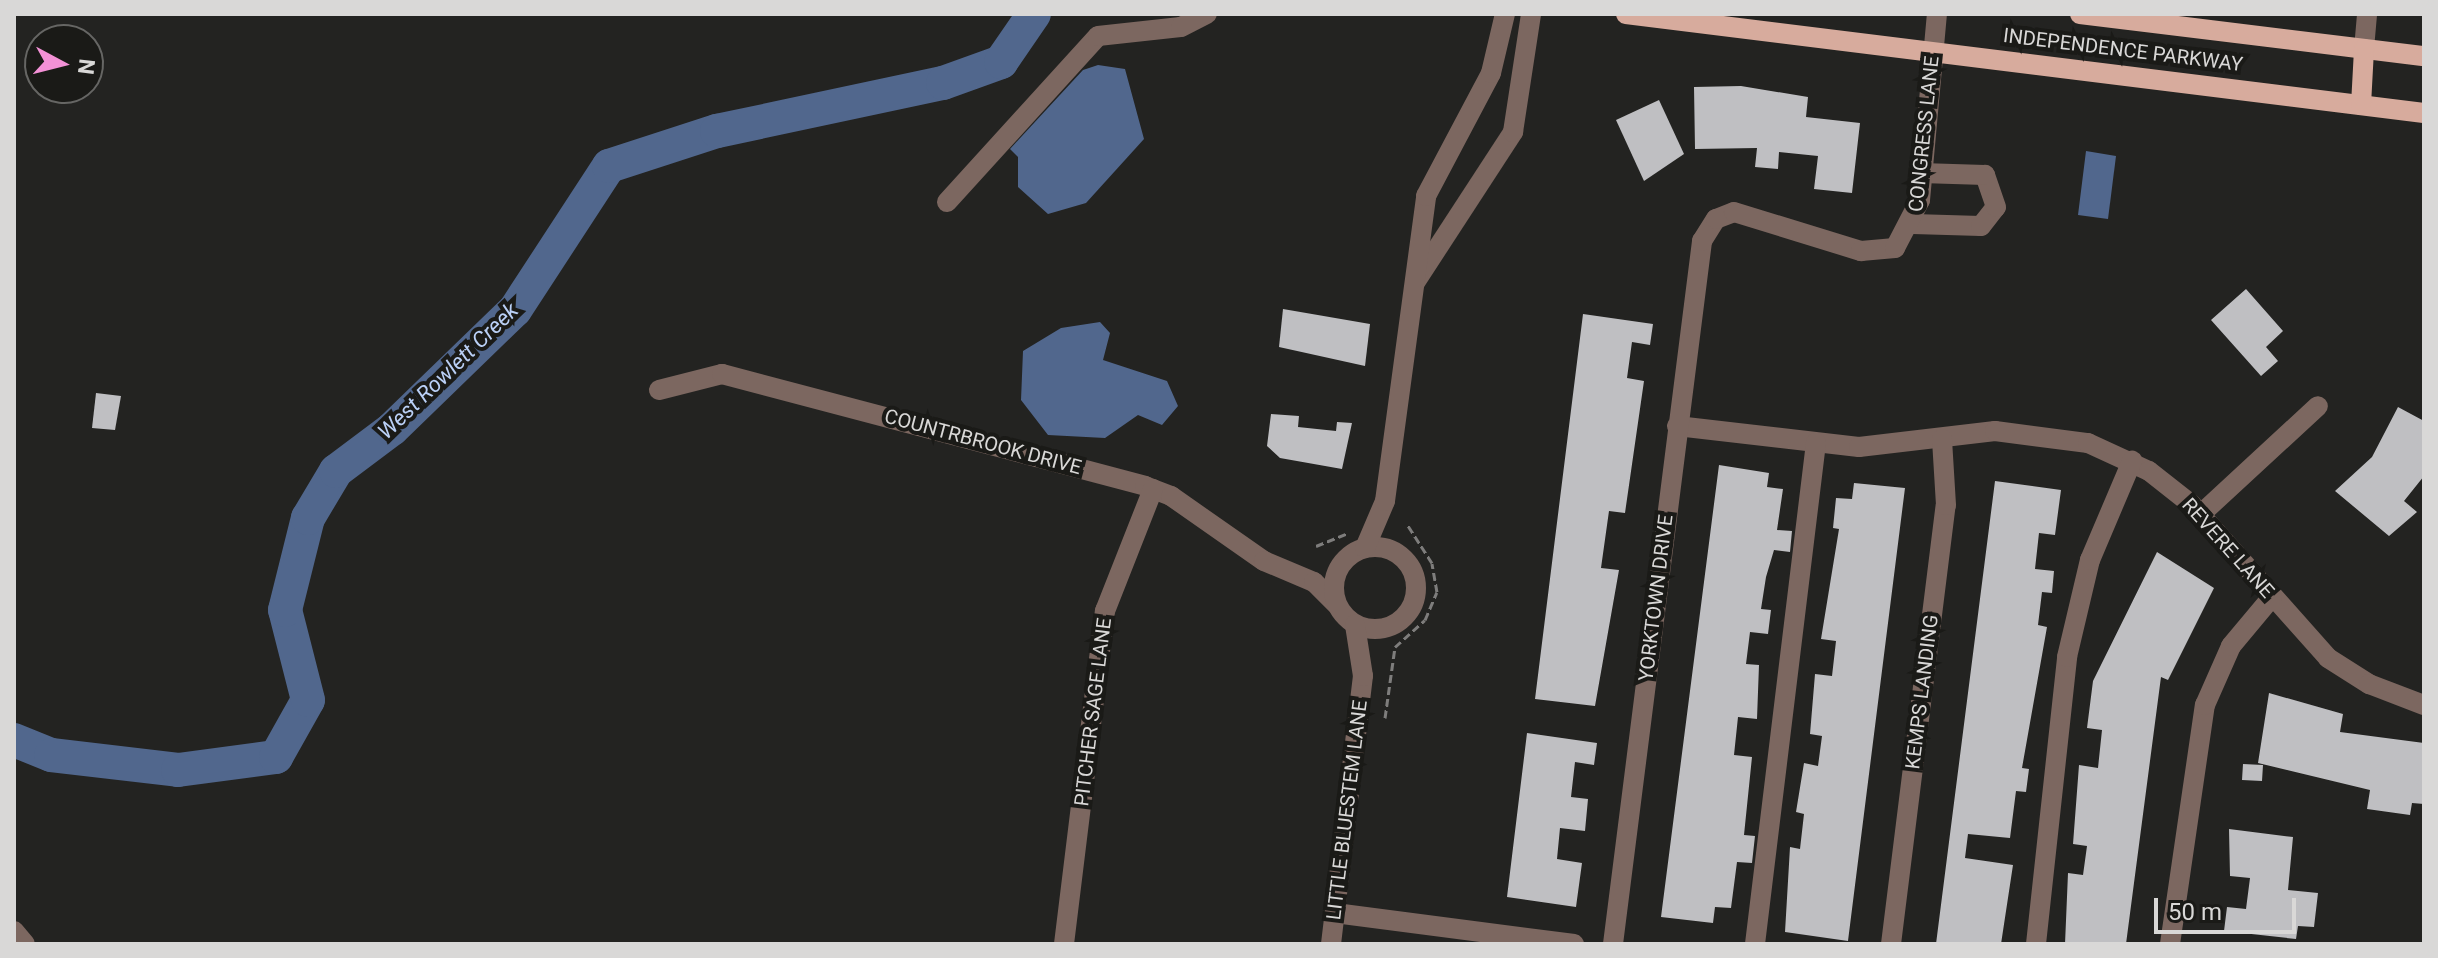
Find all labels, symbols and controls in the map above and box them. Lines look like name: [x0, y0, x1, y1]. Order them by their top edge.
street label: INDEPENDENCE PARKWAY: [2002, 23, 2244, 77]
north arrow: [24, 24, 104, 104]
street label: CONGRESS LANE: [1904, 55, 1944, 213]
text: N: [73, 58, 100, 76]
water label: West Rowlett Creek: [372, 297, 524, 445]
street label: COUNTRBROOK DRIVE: [882, 404, 1084, 480]
street label: REVERE LANE: [2177, 493, 2279, 603]
street label: YORKTOWN DRIVE: [1634, 513, 1678, 683]
street label: KEMPS LANDING: [1901, 613, 1943, 771]
street label: PITCHER SAGE LANE: [1070, 616, 1116, 808]
street label: LITTLE BLUESTEM LANE: [1322, 699, 1372, 921]
scale bar: [2158, 882, 2300, 932]
text: 50 m: [2168, 898, 2222, 926]

